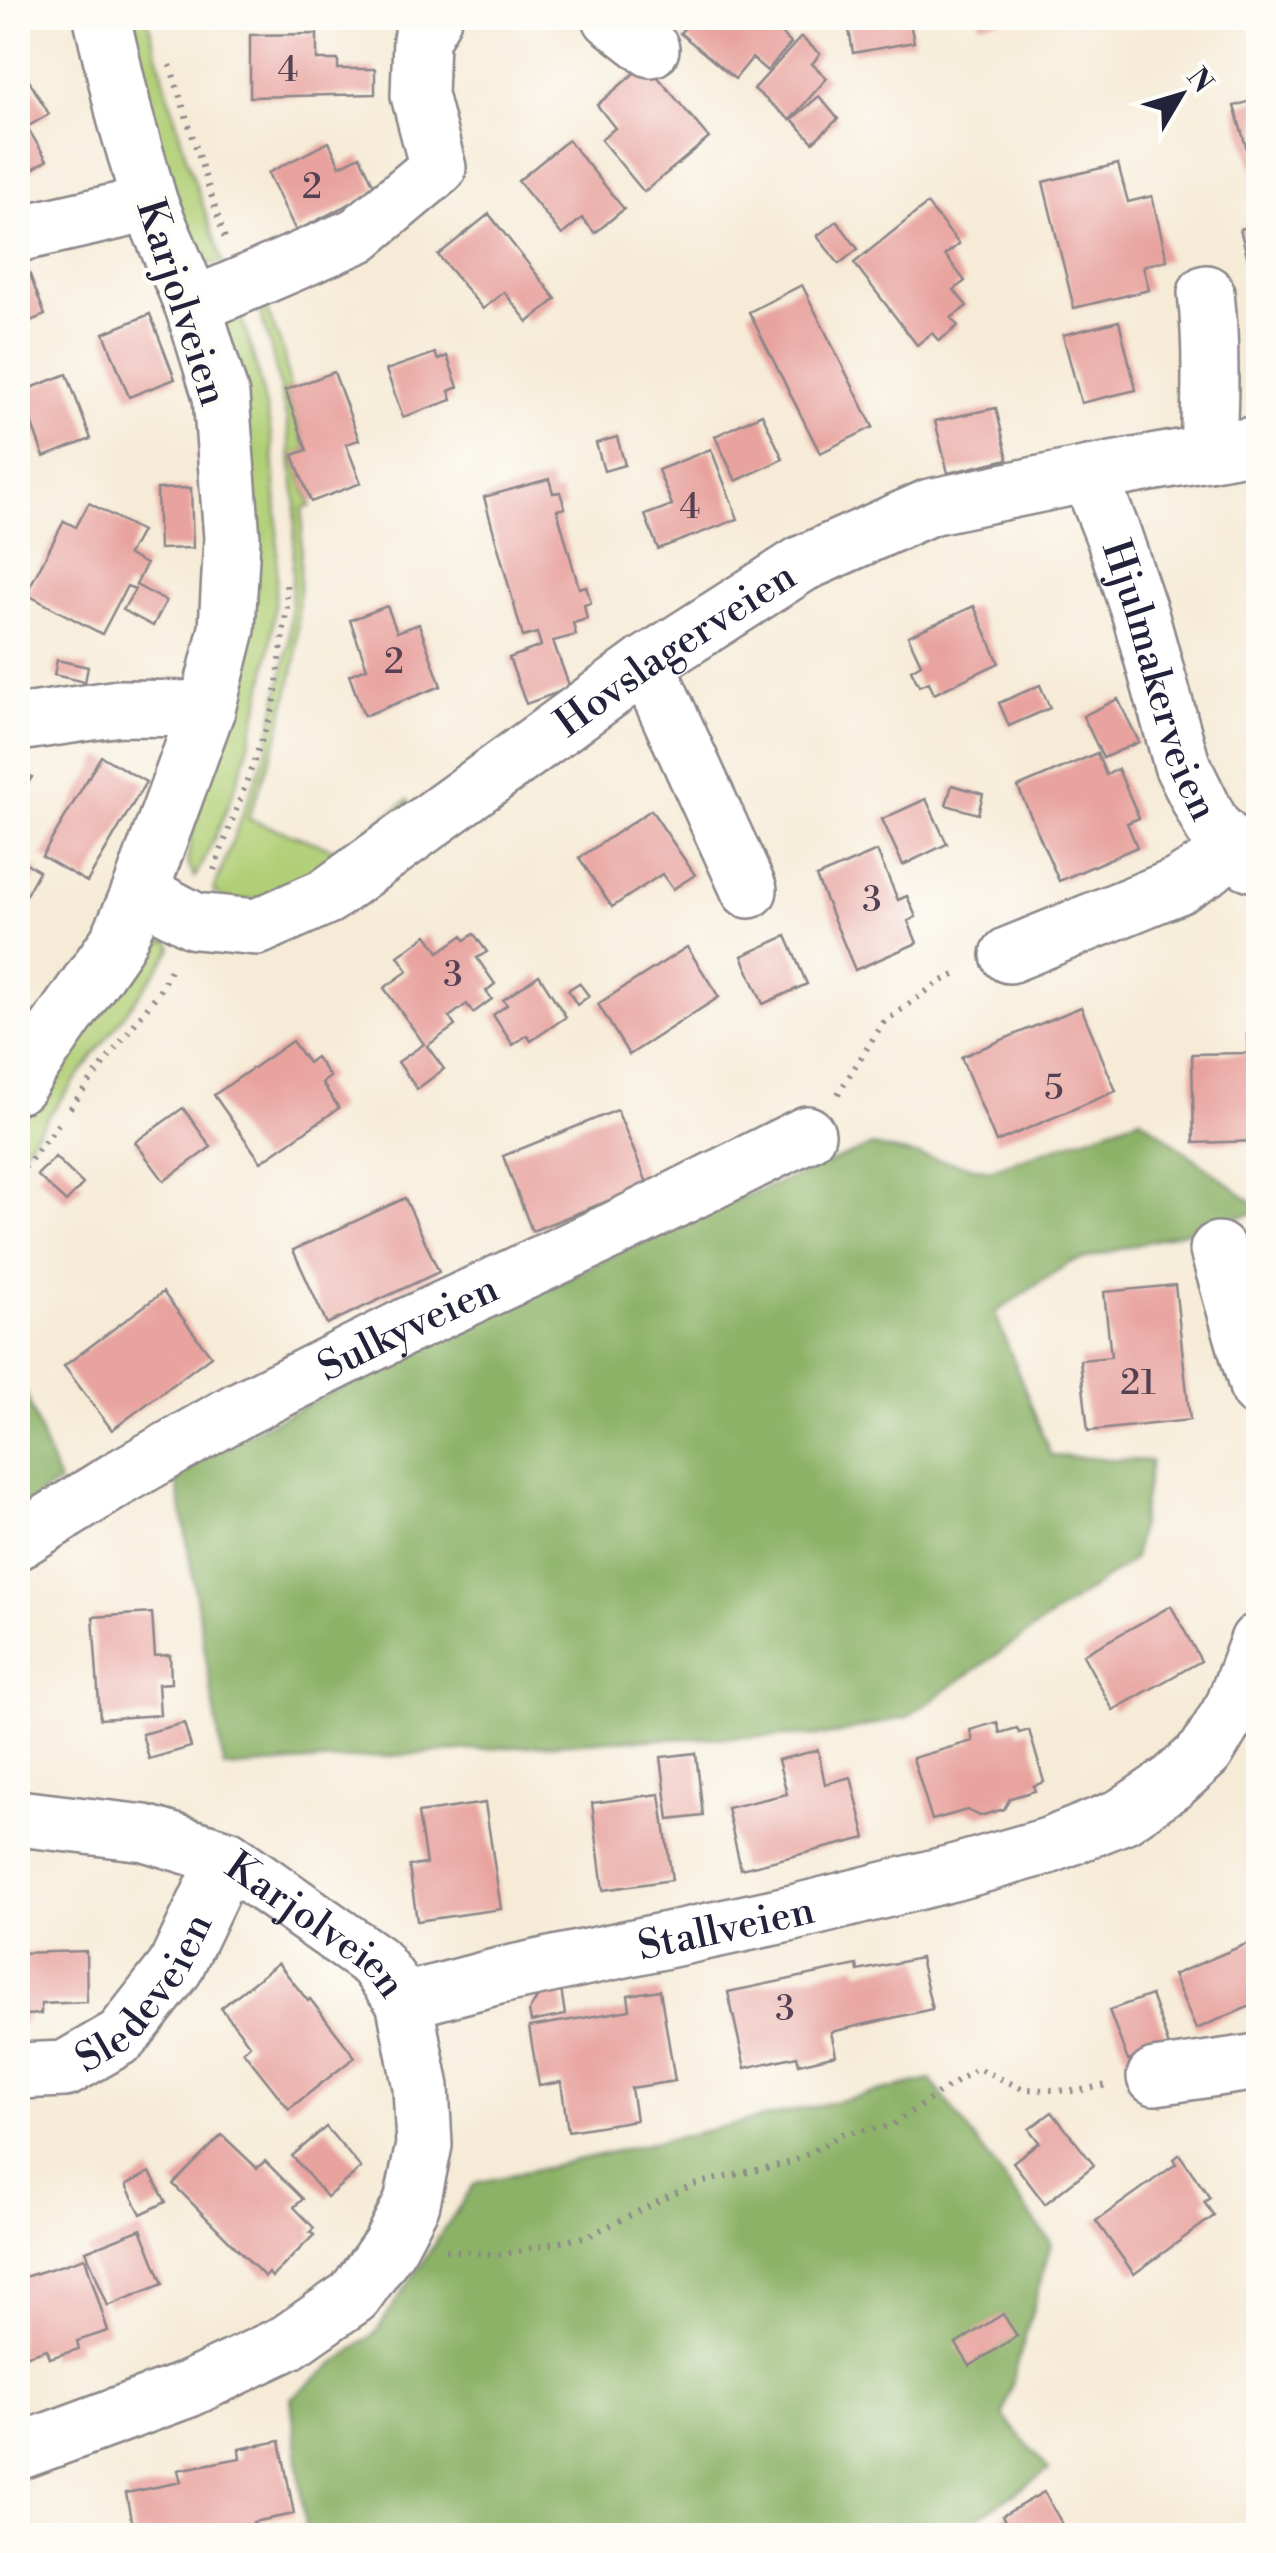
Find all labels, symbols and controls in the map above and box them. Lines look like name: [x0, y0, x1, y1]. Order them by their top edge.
north arrow: [1131, 45, 1231, 145]
house number: 4: [278, 49, 298, 92]
text: N: [1179, 61, 1220, 100]
house number: 2: [302, 166, 322, 209]
street label: Karjolveien: [123, 193, 238, 412]
house number: 4: [680, 486, 700, 529]
street label: Hjulmakerveien: [1090, 534, 1228, 829]
street label: Hovslagerveien: [546, 552, 806, 749]
house number: 2: [384, 641, 404, 684]
house number: 3: [862, 879, 882, 922]
house number: 3: [443, 954, 463, 997]
house number: 5: [1044, 1067, 1064, 1110]
street label: Sulkyveien: [310, 1264, 507, 1393]
house number: 21: [1120, 1362, 1156, 1405]
street label: Karjolveien: [215, 1842, 416, 2008]
street label: Stallveien: [633, 1886, 820, 1973]
street label: Sledeveien: [67, 1905, 224, 2085]
house number: 3: [775, 1988, 795, 2031]

